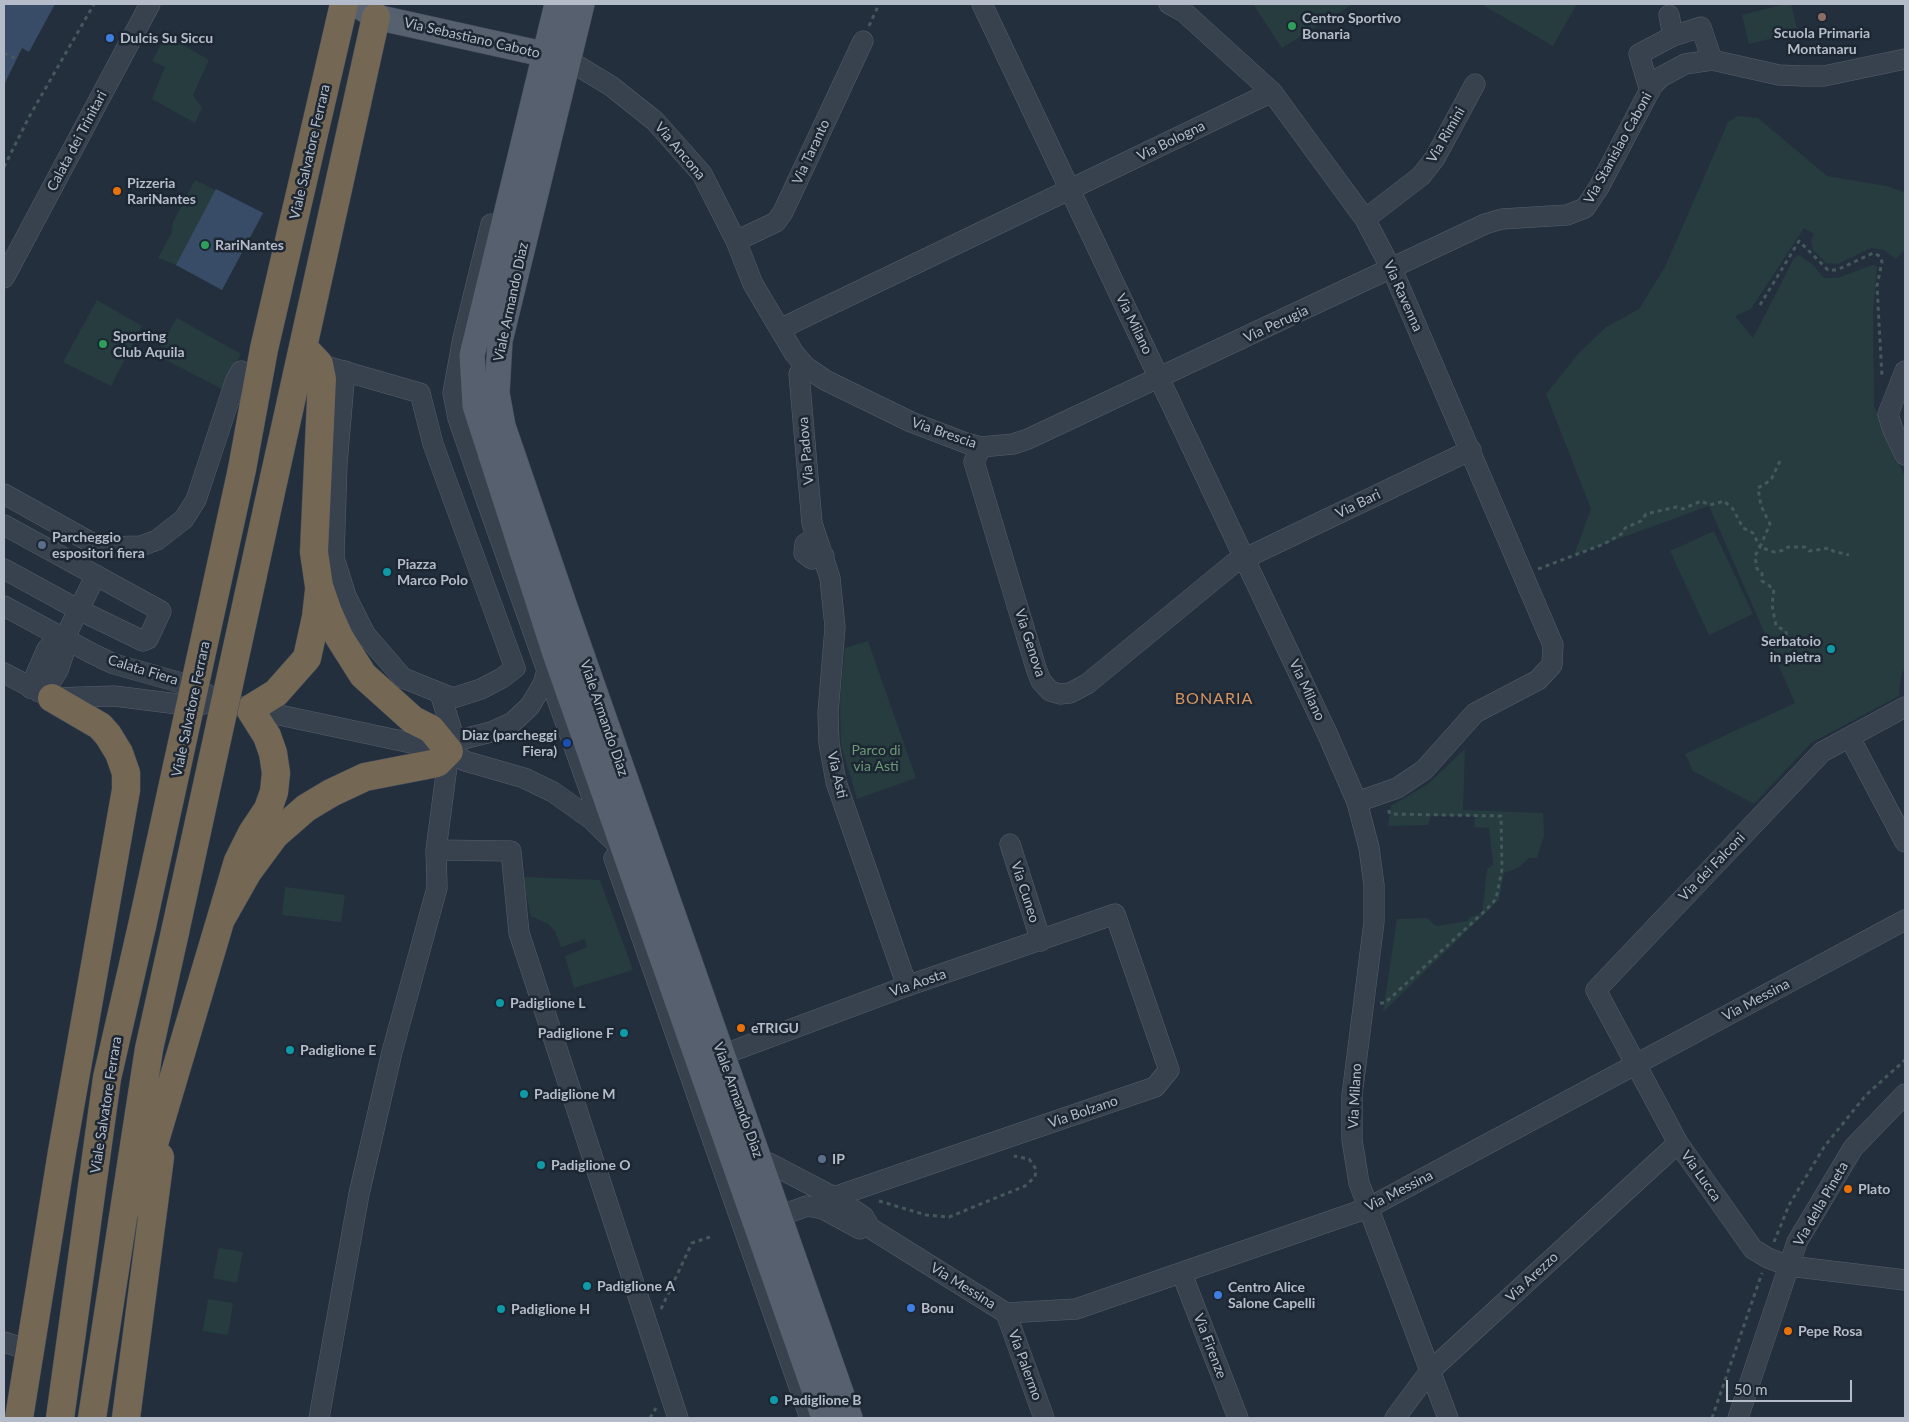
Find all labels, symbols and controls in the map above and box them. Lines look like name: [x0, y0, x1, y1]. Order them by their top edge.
place label: Centro Sportivo Bonaria: [1302, 10, 1401, 42]
marker: Scuola Primaria Montanaru: [1816, 11, 1828, 23]
street label: Via Sebastiano Caboto: [402, 14, 542, 62]
marker: Centro Sportivo Bonaria: [1286, 20, 1298, 32]
place label: Scuola Primaria Montanaru: [1774, 25, 1870, 58]
place label: Dulcis Su Siccu: [120, 30, 213, 46]
marker: Dulcis Su Siccu: [104, 32, 116, 44]
street label: Viale Salvatore Ferrara: [286, 83, 334, 221]
street label: Calata dei Trinitari: [44, 88, 110, 194]
street label: Via Stanislao Caboni: [1580, 89, 1656, 207]
street label: Via Rimini: [1423, 104, 1469, 166]
street label: Via Taranto: [789, 117, 833, 187]
street label: Via Bologna: [1134, 117, 1208, 165]
street label: Via Ancona: [651, 119, 709, 183]
place label: Pizzeria RariNantes: [127, 175, 196, 208]
marker: Pizzeria RariNantes: [111, 185, 123, 197]
place label: RariNantes: [215, 237, 284, 253]
marker: RariNantes: [199, 239, 211, 251]
street label: Viale Armando Diaz: [490, 241, 532, 363]
street label: Via Ravenna: [1380, 258, 1426, 334]
street label: Via Milano: [1112, 291, 1156, 357]
street label: Via Perugia: [1241, 302, 1311, 346]
place label: Sporting Club Aquila: [113, 328, 185, 361]
marker: Sporting Club Aquila: [97, 338, 109, 350]
street label: Via Brescia: [909, 414, 979, 452]
street label: Via Padova: [795, 416, 817, 486]
street label: Via Bari: [1333, 486, 1383, 522]
place label: Parcheggio espositori fiera: [52, 529, 145, 562]
marker: Parcheggio espositori fiera: [36, 539, 48, 551]
place label: Piazza Marco Polo: [397, 556, 468, 588]
marker: Piazza Marco Polo: [381, 566, 393, 578]
street label: Via Genova: [1011, 607, 1049, 679]
place label: Serbatoio in pietra: [1761, 633, 1821, 666]
street label: Viale Salvatore Ferrara: [168, 640, 214, 778]
marker: Serbatoio in pietra: [1825, 643, 1837, 655]
street label: Calata Fiera: [106, 651, 180, 689]
street label: Via Milano: [1286, 657, 1328, 723]
street label: Viale Armando Diaz: [576, 658, 632, 778]
district label: BONARIA: [1174, 689, 1254, 709]
place label: Diaz (parcheggi Fiera): [462, 727, 557, 760]
marker: Diaz (parcheggi Fiera): [561, 737, 573, 749]
park label: Parco di via Asti: [851, 742, 901, 774]
street label: Via Asti: [823, 750, 851, 800]
street label: Via dei Falconi: [1675, 829, 1749, 905]
street label: Via Cuneo: [1007, 859, 1043, 925]
street label: Via Aosta: [888, 966, 948, 1000]
street label: Via Messina: [1719, 975, 1793, 1025]
place label: Padiglione L: [510, 995, 586, 1011]
marker: Padiglione L: [494, 997, 506, 1009]
place label: eTRIGU: [751, 1020, 799, 1036]
marker: eTRIGU: [735, 1022, 747, 1034]
place label: Padiglione F: [538, 1025, 614, 1041]
marker: Padiglione F: [618, 1027, 630, 1039]
street label: Viale Salvatore Ferrara: [87, 1035, 125, 1175]
street label: Viale Armando Diaz: [709, 1040, 767, 1160]
place label: Padiglione E: [300, 1042, 376, 1058]
marker: Padiglione E: [284, 1044, 296, 1056]
street label: Via Milano: [1345, 1063, 1365, 1129]
place label: Padiglione M: [534, 1086, 616, 1102]
marker: Padiglione M: [518, 1088, 530, 1100]
street label: Via Bolzano: [1046, 1092, 1120, 1132]
street label: Via Lucca: [1677, 1147, 1725, 1205]
place label: IP: [832, 1151, 845, 1167]
marker: IP: [816, 1153, 828, 1165]
place label: Padiglione O: [551, 1157, 631, 1173]
marker: Padiglione O: [535, 1159, 547, 1171]
street label: Via della Pineta: [1790, 1159, 1852, 1249]
street label: Via Messina: [1362, 1167, 1436, 1215]
place label: Plato: [1858, 1181, 1890, 1197]
marker: Plato: [1842, 1183, 1854, 1195]
street label: Via Arezzo: [1502, 1249, 1562, 1305]
street label: Via Messina: [927, 1259, 999, 1313]
place label: Padiglione A: [597, 1278, 675, 1294]
place label: Centro Alice Salone Capelli: [1228, 1279, 1315, 1311]
marker: Padiglione A: [581, 1280, 593, 1292]
marker: Centro Alice Salone Capelli: [1212, 1289, 1224, 1301]
place label: Bonu: [921, 1300, 954, 1316]
place label: Padiglione H: [511, 1301, 590, 1317]
marker: Bonu: [905, 1302, 917, 1314]
marker: Padiglione H: [495, 1303, 507, 1315]
street label: Via Firenze: [1190, 1311, 1230, 1381]
place label: Pepe Rosa: [1798, 1323, 1862, 1339]
marker: Pepe Rosa: [1782, 1325, 1794, 1337]
street label: Via Palermo: [1004, 1327, 1046, 1403]
scale bar: [1729, 1370, 1855, 1402]
text: 50 m: [1734, 1380, 1768, 1398]
place label: Padiglione B: [784, 1392, 862, 1408]
marker: Padiglione B: [768, 1394, 780, 1406]

